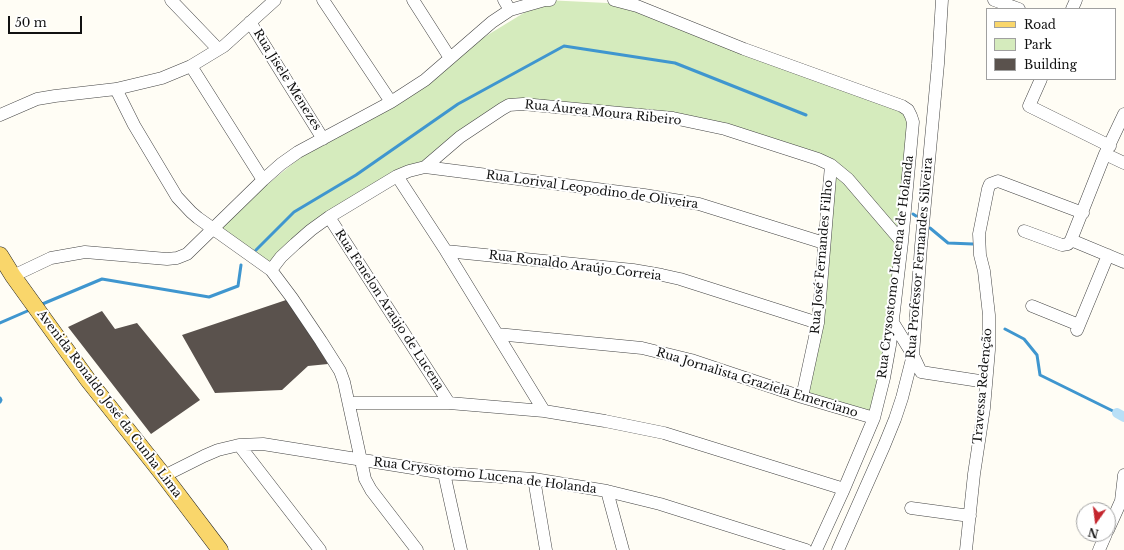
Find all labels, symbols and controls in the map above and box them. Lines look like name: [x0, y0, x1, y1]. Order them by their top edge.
scale bar: [10, 8, 84, 34]
legend: [986, 8, 1116, 80]
text: 50 m: [15, 15, 47, 30]
text: Road: [1024, 17, 1056, 32]
street label: Rua Jisele Menezes: [250, 27, 324, 133]
text: Park: [1024, 37, 1052, 52]
text: Building: [1024, 57, 1077, 72]
street label: Rua Áurea Moura Ribeiro: [524, 98, 682, 128]
street label: Rua Crysostomo Lucena de Holanda: [875, 155, 917, 379]
street label: Rua Professor Fernandes Silveira: [904, 157, 936, 359]
street label: Rua Lorival Leopodino de Oliveira: [485, 168, 699, 212]
street label: Rua José Fernandes Filho: [808, 179, 836, 335]
street label: Rua Fenelon Araújo de Lucena: [332, 227, 446, 393]
street label: Rua Ronaldo Araújo Correia: [488, 248, 662, 284]
street label: Avenida Ronaldo José da Cunha Lima: [34, 307, 184, 501]
street label: Travessa Redenção: [971, 327, 995, 445]
street label: Rua Jornalista Graziela Emerciano: [654, 345, 860, 421]
street label: Rua Crysostomo Lucena de Holanda: [373, 455, 597, 497]
north arrow: [1076, 502, 1116, 542]
text: N: [1087, 525, 1100, 541]

